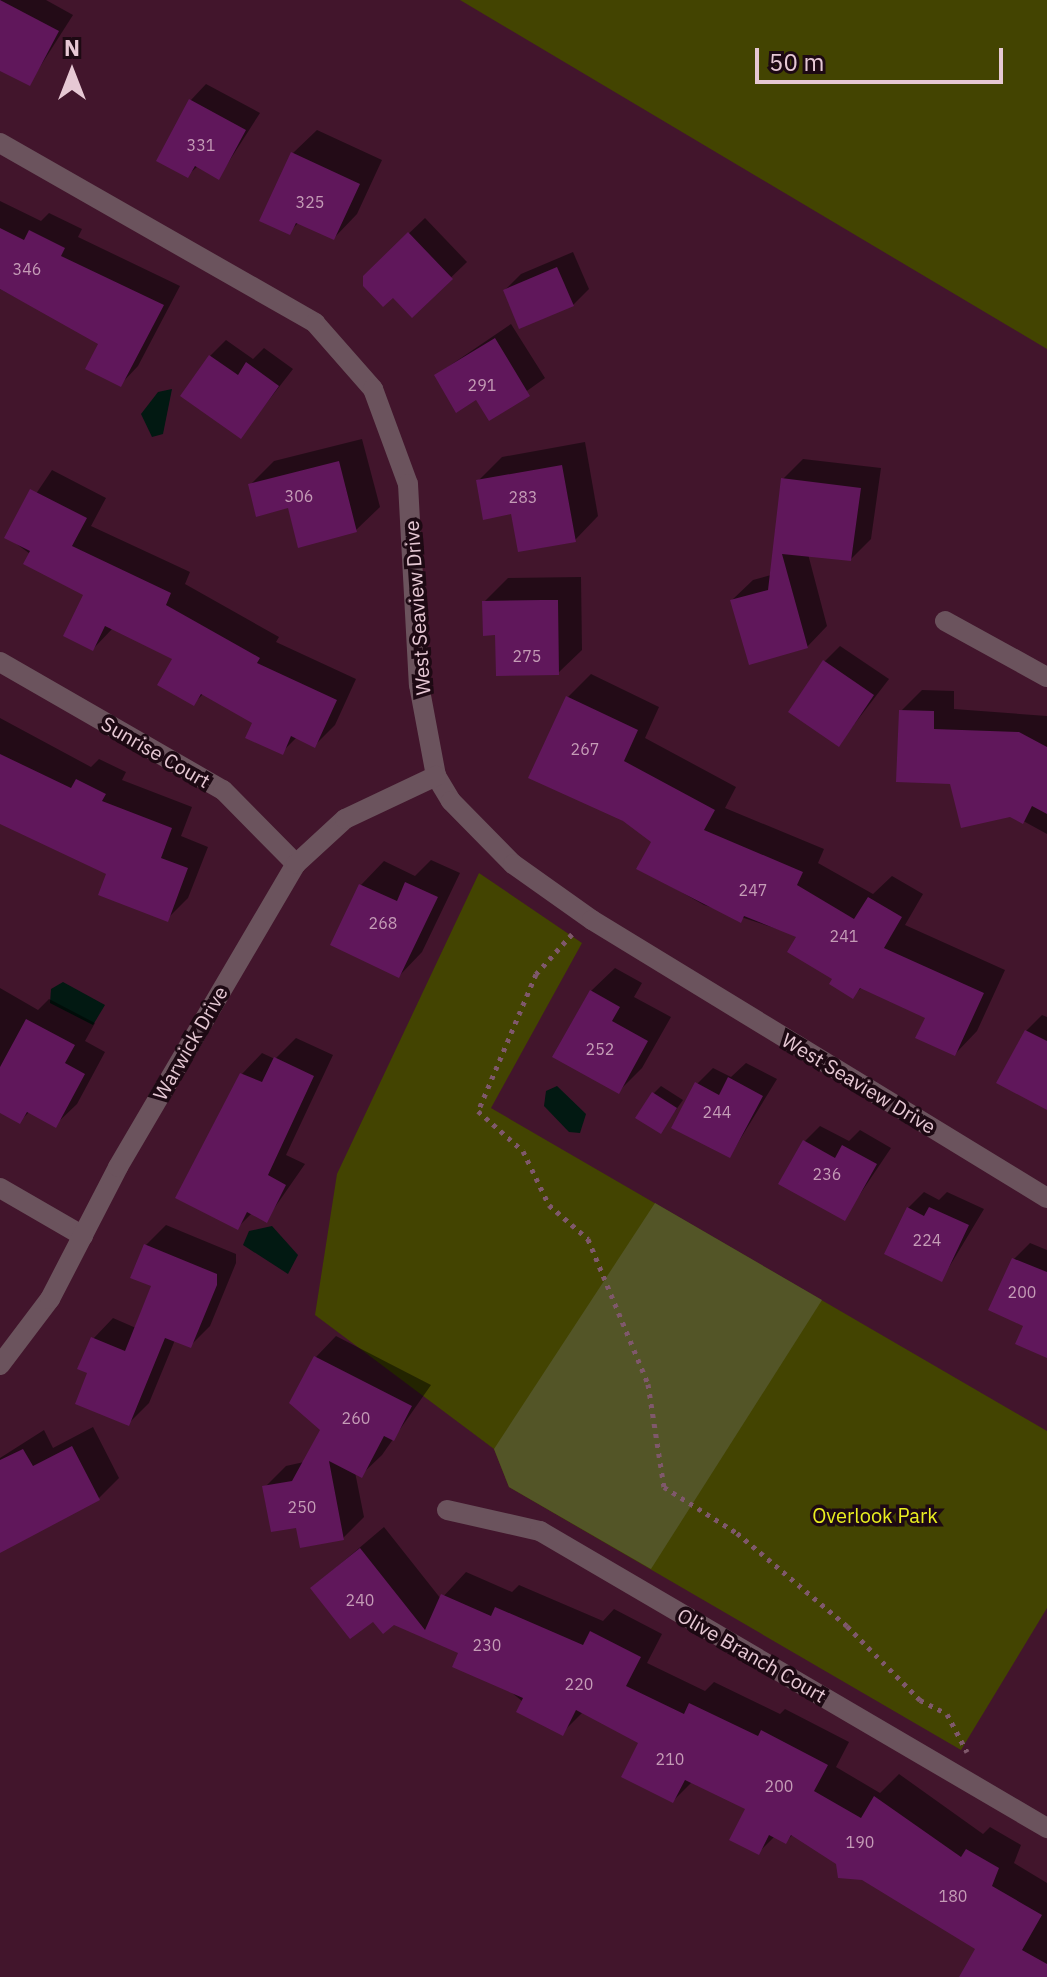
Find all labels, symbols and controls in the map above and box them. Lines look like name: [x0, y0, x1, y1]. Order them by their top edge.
north arrow: [32, 32, 112, 112]
scale bar: [759, 32, 1007, 82]
text: N: [64, 33, 80, 62]
text: 50 m: [769, 46, 824, 78]
house number: 331: [187, 135, 215, 155]
house number: 325: [296, 192, 324, 212]
house number: 346: [13, 259, 41, 279]
house number: 291: [468, 375, 496, 395]
house number: 306: [285, 486, 313, 506]
house number: 283: [509, 487, 537, 507]
street label: West Seaview Drive: [399, 520, 435, 696]
house number: 275: [513, 646, 541, 666]
street label: Sunrise Court: [97, 711, 215, 793]
house number: 267: [571, 739, 599, 759]
house number: 247: [739, 880, 767, 900]
house number: 268: [369, 913, 397, 933]
house number: 241: [830, 926, 858, 946]
street label: Warwick Drive: [148, 982, 232, 1104]
street label: West Seaview Drive: [778, 1028, 940, 1138]
house number: 252: [586, 1039, 614, 1059]
house number: 244: [703, 1102, 731, 1122]
house number: 236: [813, 1164, 841, 1184]
house number: 224: [913, 1230, 941, 1250]
house number: 200: [1008, 1282, 1036, 1302]
house number: 260: [342, 1408, 370, 1428]
house number: 250: [288, 1497, 316, 1517]
park label: Overlook Park: [812, 1503, 938, 1527]
house number: 240: [346, 1590, 374, 1610]
street label: Olive Branch Court: [673, 1603, 831, 1707]
house number: 230: [473, 1635, 501, 1655]
house number: 220: [565, 1674, 593, 1694]
house number: 210: [656, 1749, 684, 1769]
house number: 200: [765, 1776, 793, 1796]
house number: 190: [846, 1832, 874, 1852]
house number: 180: [939, 1886, 967, 1906]

